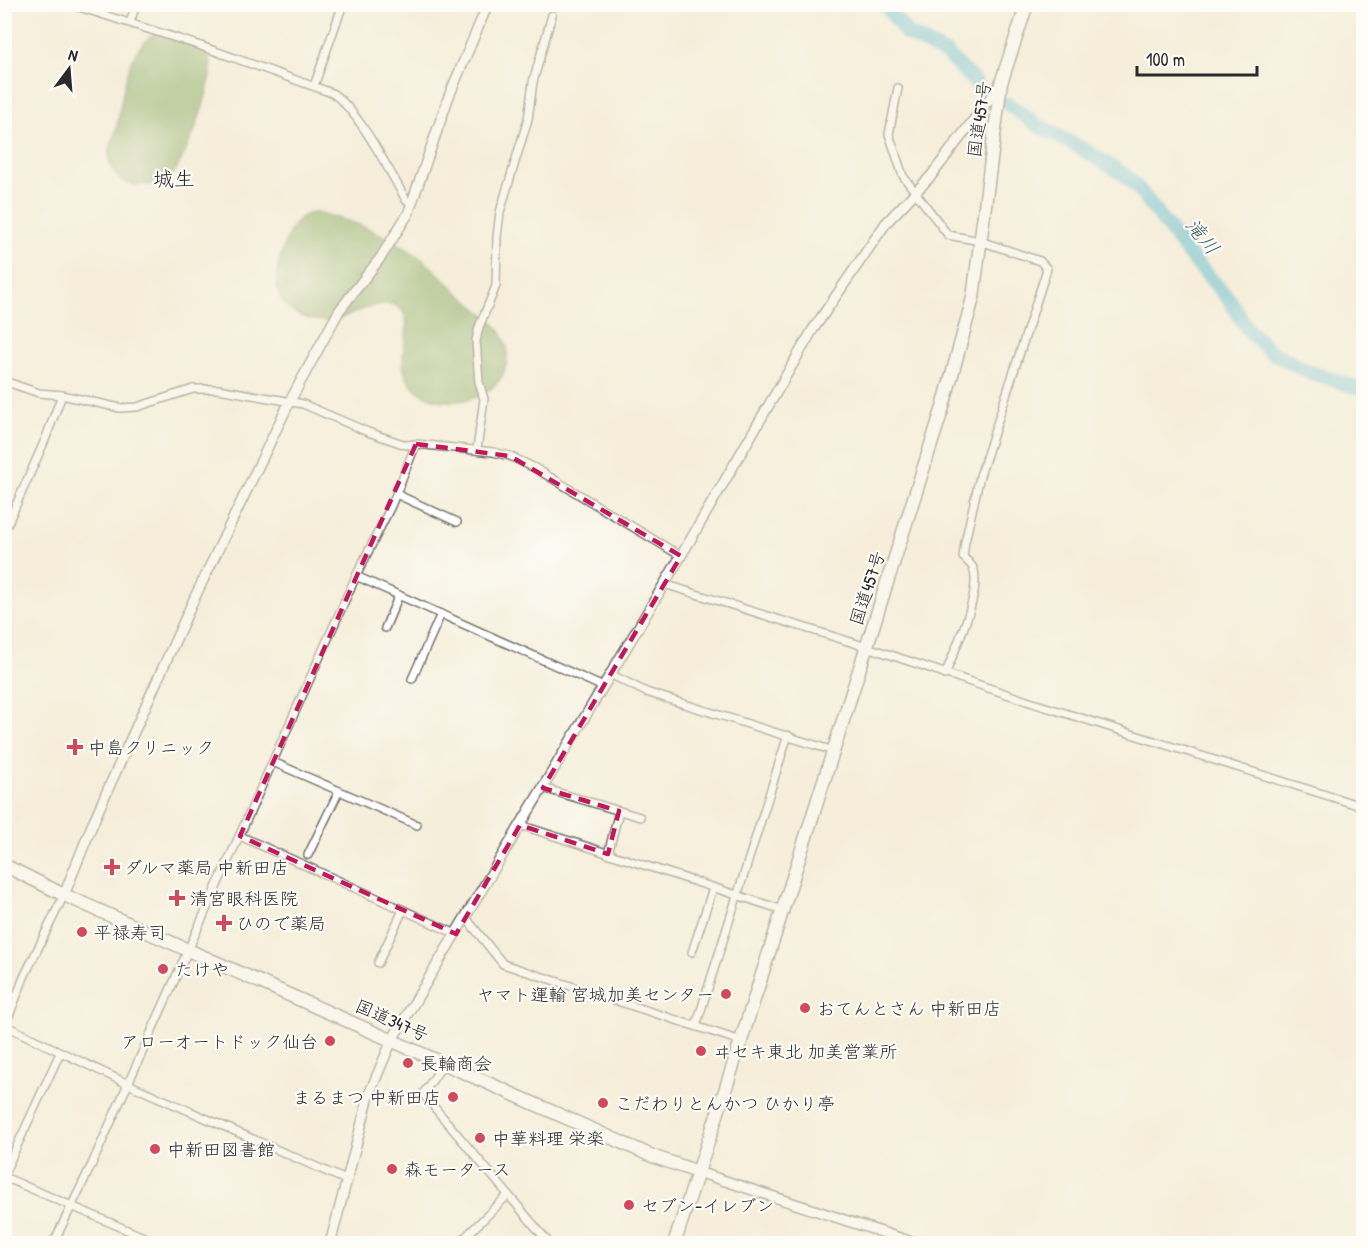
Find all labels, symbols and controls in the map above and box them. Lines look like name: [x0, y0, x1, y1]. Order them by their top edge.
north arrow: [39, 39, 99, 99]
scale bar: [1137, 39, 1257, 77]
text: N: [66, 43, 81, 66]
text: 100 m: [1146, 47, 1185, 72]
street label: 国道457号: [961, 79, 997, 159]
district label: 城生: [153, 164, 195, 193]
water label: 滝川: [1180, 212, 1226, 260]
street label: 国道457号: [843, 547, 891, 629]
place label: 中島クリニック: [88, 735, 214, 760]
marker: 中島クリニック: [66, 738, 84, 756]
place label: ダルマ薬局 中新田店: [124, 855, 289, 880]
marker: ダルマ薬局 中新田店: [105, 860, 119, 874]
place label: 清宮眼科医院: [190, 886, 298, 911]
marker: 清宮眼科医院: [168, 889, 186, 907]
place label: ひので薬局: [236, 911, 326, 936]
marker: ひので薬局: [217, 916, 231, 930]
place label: 平禄寿司: [94, 920, 166, 945]
marker: 平禄寿司: [75, 925, 89, 939]
place label: たけや: [175, 957, 229, 982]
marker: たけや: [156, 962, 170, 976]
place label: ヤマト運輸 宮城加美センター: [477, 982, 714, 1007]
marker: ヤマト運輸 宮城加美センター: [719, 987, 733, 1001]
street label: 国道347号: [351, 993, 433, 1047]
place label: おてんとさん 中新田店: [817, 996, 1001, 1021]
marker: おてんとさん 中新田店: [798, 1001, 812, 1015]
place label: アローオートドック仙台: [121, 1029, 318, 1054]
marker: アローオートドック仙台: [323, 1034, 337, 1048]
place label: ヰセキ東北 加美営業所: [713, 1039, 897, 1064]
marker: ヰセキ東北 加美営業所: [694, 1044, 708, 1058]
place label: 長輪商会: [420, 1051, 492, 1076]
marker: 長輪商会: [401, 1056, 415, 1070]
place label: まるまつ 中新田店: [293, 1085, 441, 1110]
marker: まるまつ 中新田店: [446, 1090, 460, 1104]
place label: こだわりとんかつ ひかり亭: [615, 1091, 835, 1116]
marker: こだわりとんかつ ひかり亭: [596, 1096, 610, 1110]
place label: 中華料理 栄楽: [492, 1126, 604, 1151]
marker: 中華料理 栄楽: [473, 1131, 487, 1145]
place label: 中新田図書館: [167, 1137, 275, 1162]
marker: 中新田図書館: [148, 1142, 162, 1156]
place label: 森モータース: [404, 1157, 511, 1182]
marker: 森モータース: [385, 1162, 399, 1176]
place label: セブン-イレブン: [641, 1193, 774, 1218]
marker: セブン-イレブン: [622, 1198, 636, 1212]

